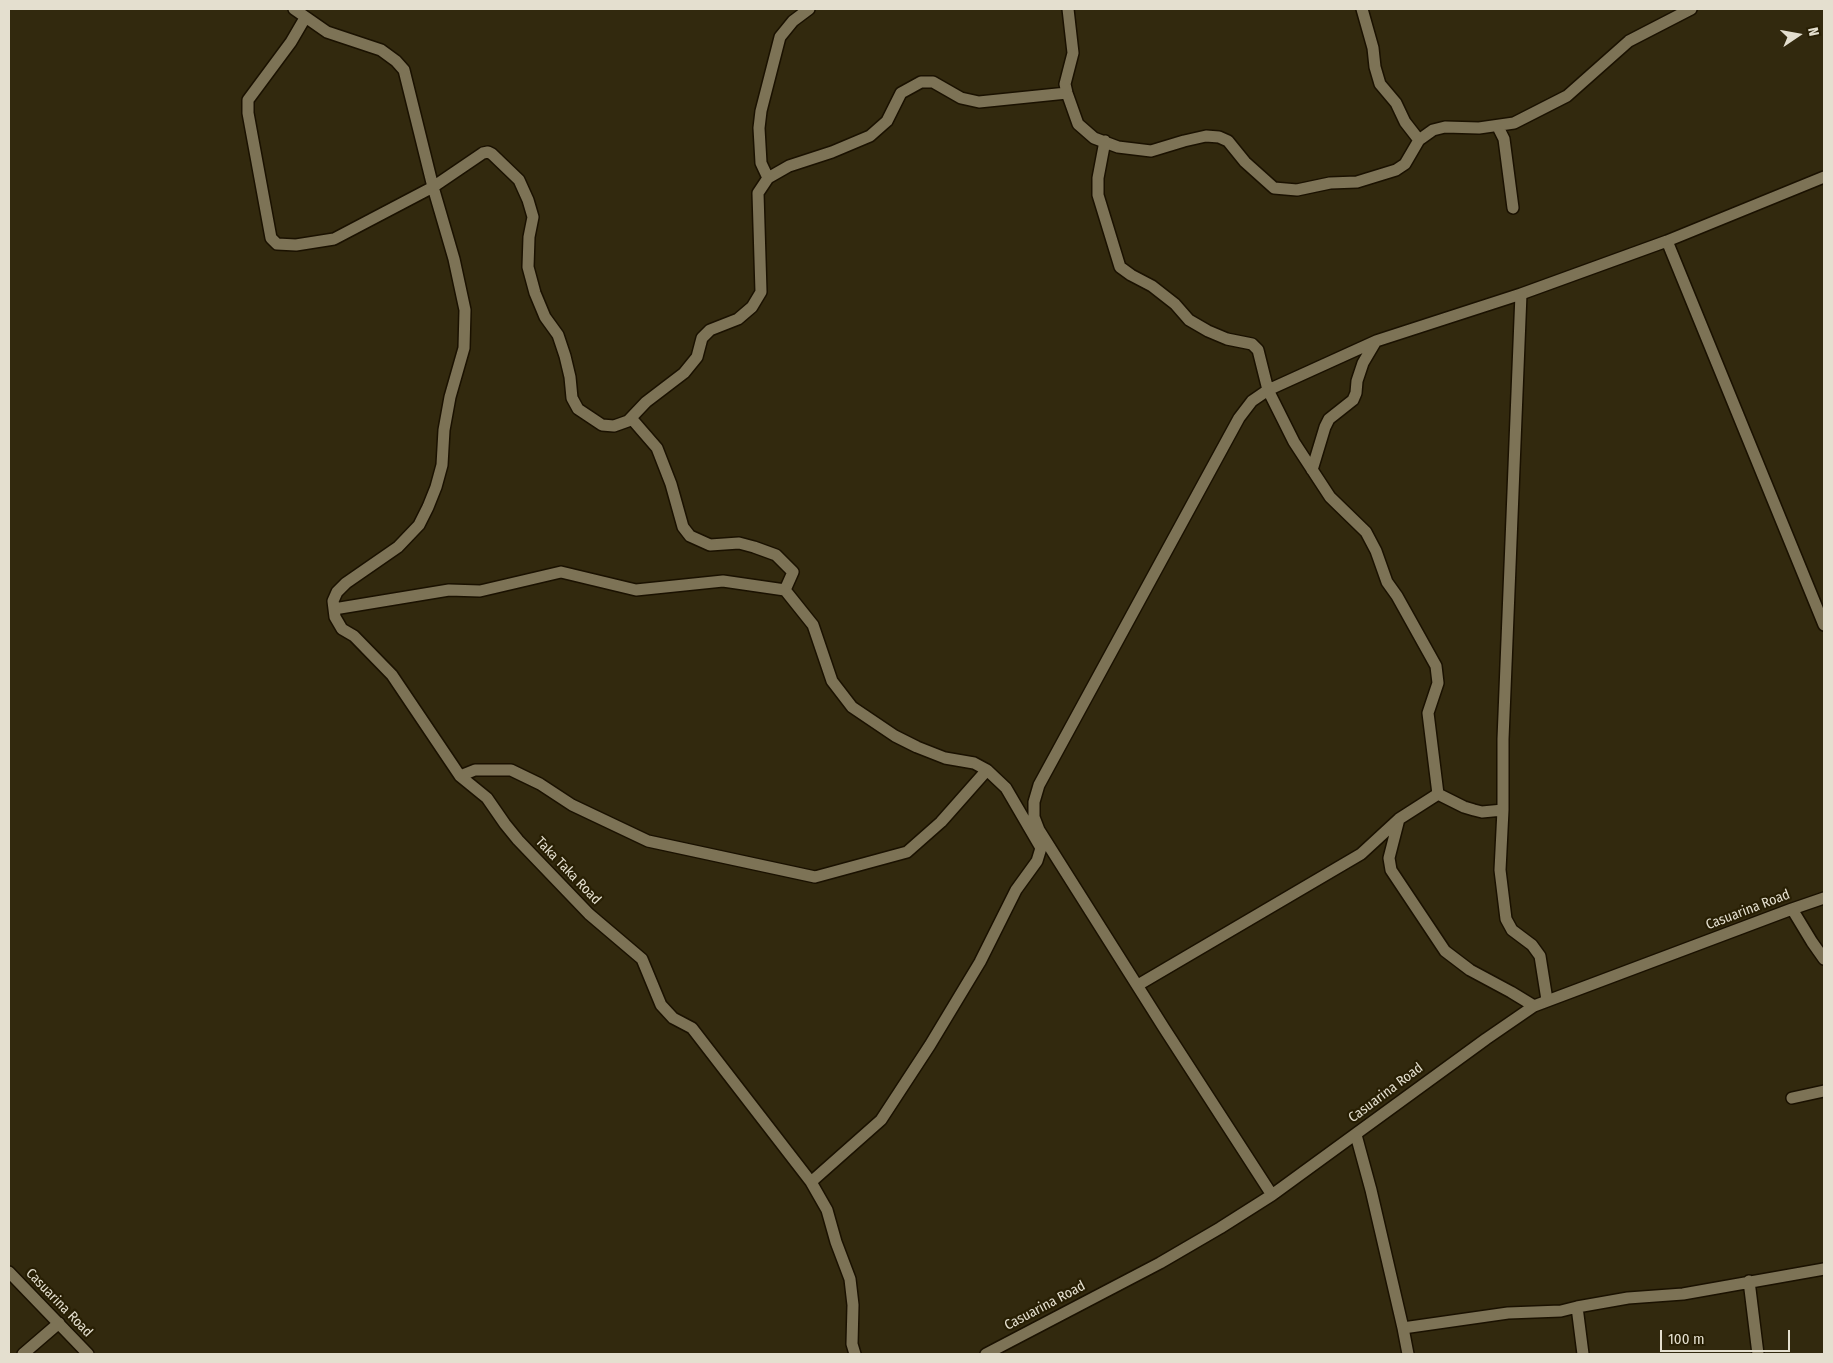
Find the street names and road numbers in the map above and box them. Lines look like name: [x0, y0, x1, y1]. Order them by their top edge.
street label: Taka Taka Road: [532, 834, 604, 908]
street label: Casuarina Road: [1704, 886, 1792, 934]
street label: Casuarina Road: [1345, 1060, 1427, 1126]
street label: Casuarina Road: [22, 1265, 96, 1341]
street label: Casuarina Road: [1002, 1278, 1088, 1334]

